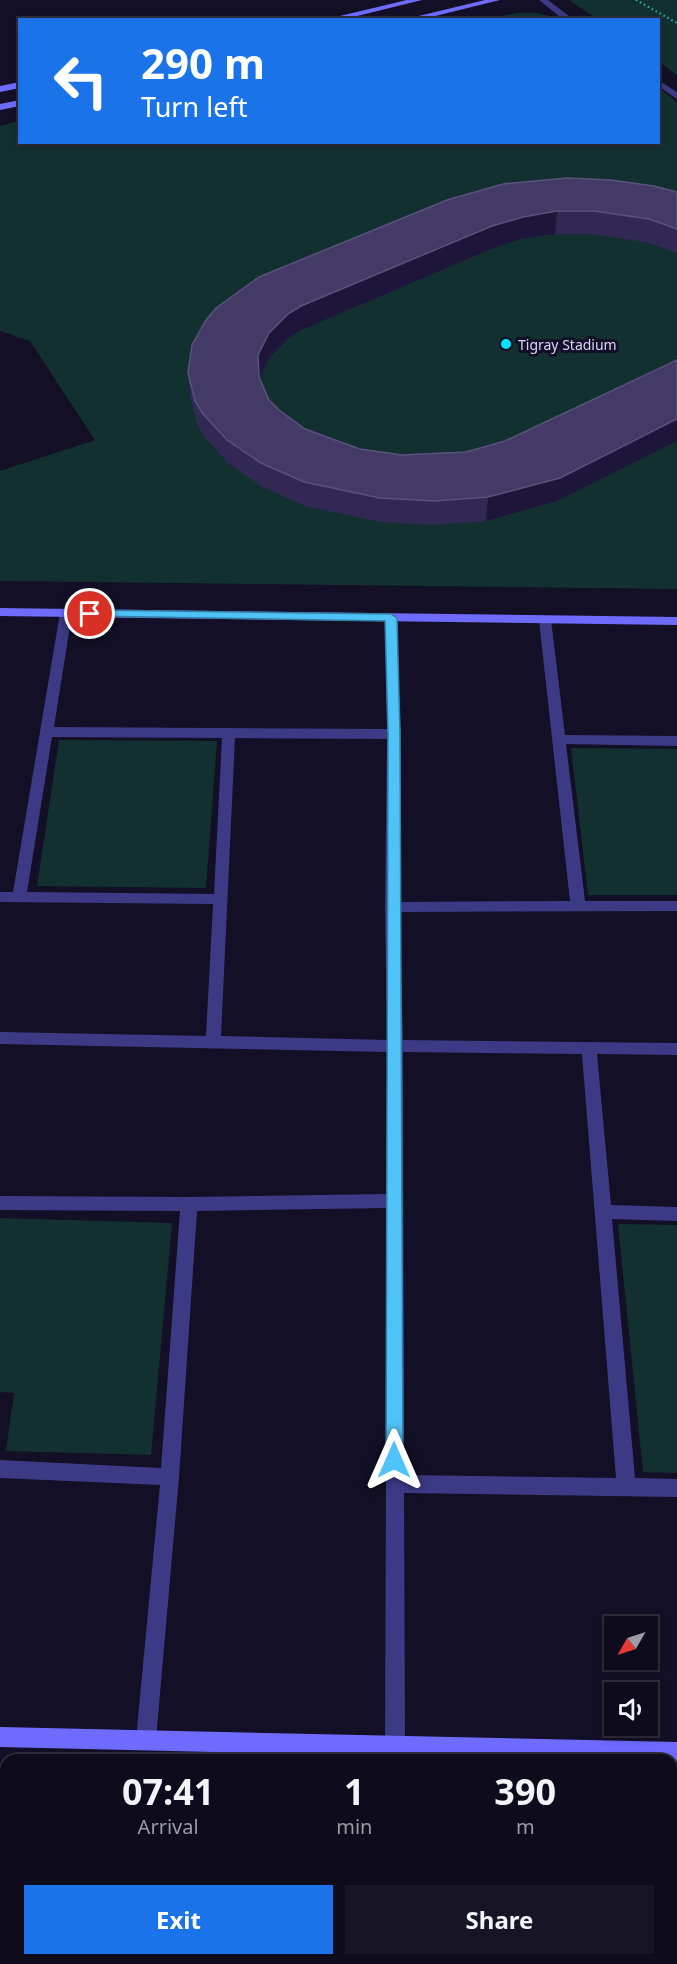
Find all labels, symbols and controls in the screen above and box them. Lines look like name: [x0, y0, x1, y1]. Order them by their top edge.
text: 290 m: [141, 34, 265, 91]
icon: left: [42, 42, 120, 120]
text: Turn left: [141, 88, 247, 125]
place label: Tigray Stadium: [518, 335, 617, 354]
marker: Tigray Stadium: [499, 337, 513, 351]
pin: [64, 588, 115, 639]
icon: arrive: [73, 597, 106, 630]
position arrow: [362, 1428, 426, 1492]
north arrow: [604, 1616, 658, 1670]
map controls: [604, 1616, 658, 1736]
button: sound: [604, 1682, 658, 1736]
text: 07:41: [122, 1767, 214, 1816]
text: 1: [344, 1767, 365, 1816]
text: 390: [494, 1767, 556, 1816]
text: Arrival: [138, 1813, 199, 1840]
text: min: [336, 1813, 372, 1840]
text: m: [516, 1813, 535, 1840]
button: Exit: [24, 1885, 333, 1954]
button: Share: [345, 1885, 654, 1954]

